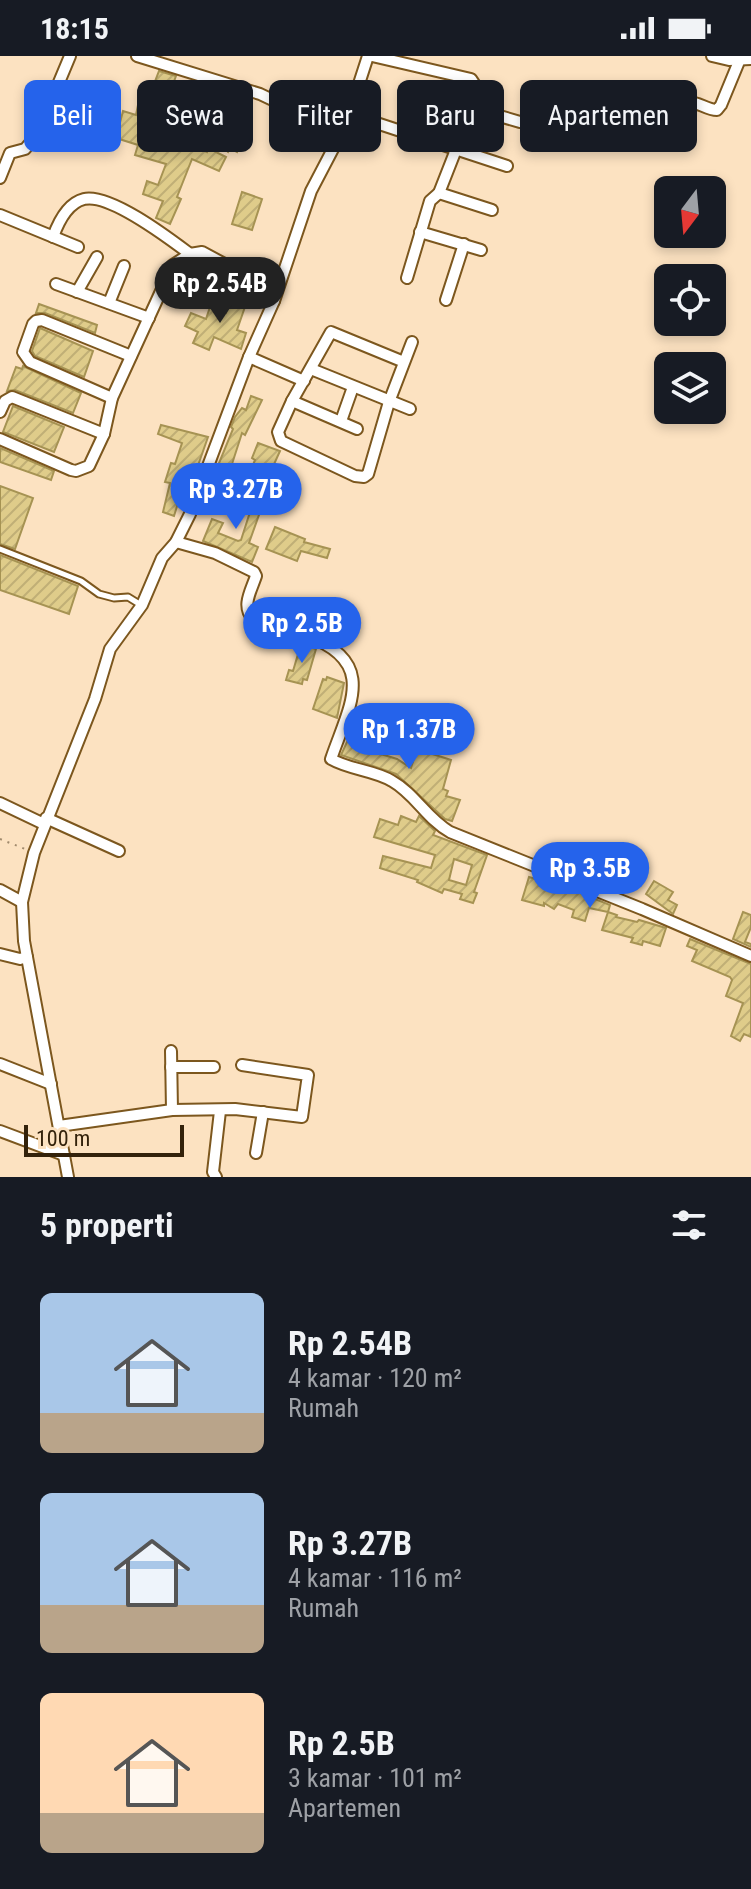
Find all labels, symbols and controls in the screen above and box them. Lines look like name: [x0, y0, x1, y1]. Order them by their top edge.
text: 18:15: [40, 11, 109, 46]
chip: Beli: [24, 80, 121, 152]
chip: Sewa: [137, 80, 253, 152]
chip: Filter: [269, 80, 381, 152]
chip: Baru: [397, 80, 504, 152]
chip: Apartemen: [520, 80, 697, 152]
north arrow: [654, 176, 726, 248]
map controls: [654, 176, 726, 424]
pin: Rp 2.54B: [137, 257, 303, 325]
button: locate: [654, 264, 726, 336]
text: Rp 2.54B: [173, 268, 267, 298]
button: layers: [654, 352, 726, 424]
pin: Rp 3.27B: [153, 463, 319, 531]
text: Rp 3.27B: [189, 474, 283, 504]
pin: Rp 2.5B: [228, 597, 376, 665]
text: Rp 2.5B: [261, 608, 343, 638]
pin: Rp 1.37B: [326, 703, 492, 771]
text: Rp 1.37B: [362, 714, 456, 744]
pin: Rp 3.5B: [516, 842, 664, 910]
text: Rp 3.5B: [549, 853, 631, 883]
scale bar: [24, 1121, 184, 1157]
text: 100 m: [36, 1126, 90, 1151]
icon: filters: [667, 1203, 711, 1247]
text: 5 properti: [40, 1205, 174, 1245]
text: Rp 2.54B: [288, 1323, 412, 1363]
icon: home: [104, 1325, 200, 1421]
text: 4 kamar · 120 m²: [288, 1363, 462, 1393]
text: Rumah: [288, 1393, 359, 1423]
text: Rp 3.27B: [288, 1523, 412, 1563]
icon: home: [104, 1525, 200, 1621]
text: 4 kamar · 116 m²: [288, 1563, 462, 1593]
text: Rumah: [288, 1593, 359, 1623]
text: Rp 2.5B: [288, 1723, 395, 1763]
icon: home: [104, 1725, 200, 1821]
text: 3 kamar · 101 m²: [288, 1763, 462, 1793]
text: Apartemen: [288, 1793, 401, 1823]

